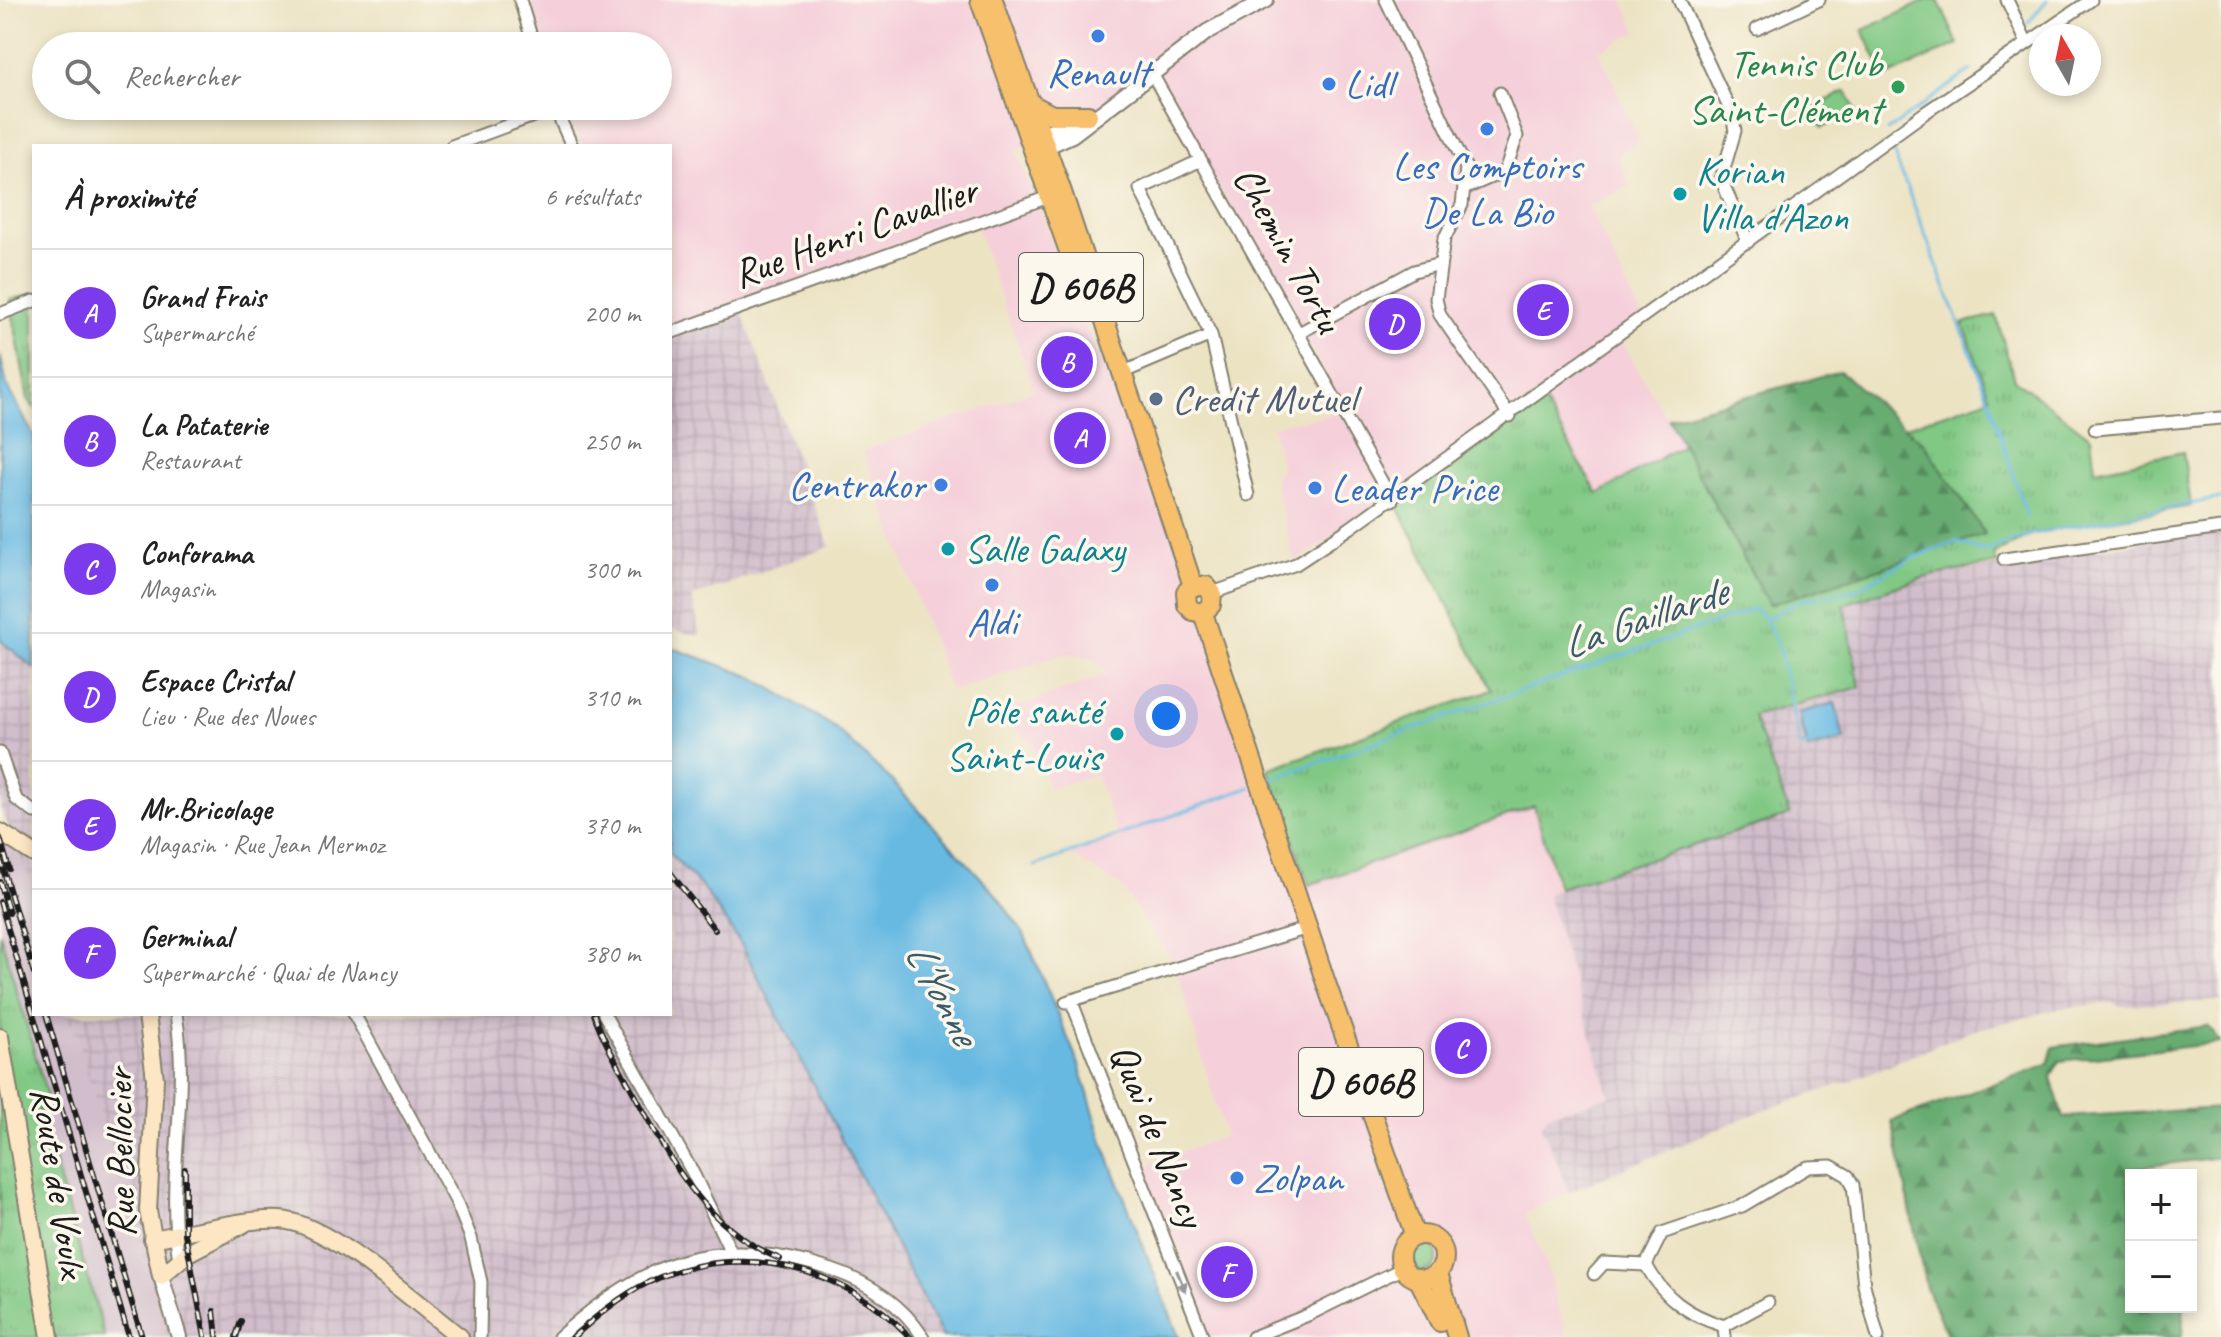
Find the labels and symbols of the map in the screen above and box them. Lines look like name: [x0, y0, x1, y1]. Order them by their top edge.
north arrow: [2029, 24, 2101, 96]
marker: Renault: [1089, 27, 1107, 45]
place label: Tennis Club Saint-Clément: [1688, 39, 1888, 135]
place label: Renault: [1047, 48, 1155, 98]
place label: Lidl: [1345, 59, 1399, 109]
marker: Lidl: [1320, 75, 1338, 93]
marker: Tennis Club Saint-Clément: [1889, 78, 1907, 96]
marker: Les Comptoirs De La Bio: [1478, 120, 1496, 138]
place label: Les Comptoirs De La Bio: [1392, 141, 1585, 237]
place label: Korian Villa d'Azon: [1696, 146, 1849, 242]
street label: Chemin Tortu: [1222, 157, 1355, 343]
street label: Rue Henri Cavallier: [726, 163, 987, 299]
marker: Korian Villa d'Azon: [1671, 185, 1689, 203]
road number: D 606B: [1019, 253, 1143, 321]
pin: E: [1517, 280, 1569, 340]
pin: D: [1369, 294, 1421, 354]
pin: B: [1041, 332, 1093, 392]
place label: Credit Mutuel: [1172, 374, 1362, 424]
marker: Credit Mutuel: [1147, 390, 1165, 408]
pin: A: [1054, 408, 1106, 468]
place label: Centrakor: [788, 460, 928, 510]
place label: Leader Price: [1331, 463, 1501, 513]
marker: Centrakor: [932, 476, 950, 494]
marker: Leader Price: [1306, 479, 1324, 497]
place label: Salle Galaxy: [964, 524, 1127, 574]
marker: Salle Galaxy: [939, 540, 957, 558]
water label: La Gaillarde: [1555, 563, 1739, 671]
marker: Aldi: [983, 576, 1001, 594]
place label: Aldi: [967, 597, 1022, 647]
place label: Pôle santé Saint-Louis: [946, 686, 1107, 782]
your location: [1146, 696, 1186, 736]
marker: Pôle santé Saint-Louis: [1108, 725, 1126, 743]
water label: L'Yonne: [893, 933, 994, 1059]
pin: C: [1435, 1018, 1487, 1078]
street label: Quai de Nancy: [1099, 1036, 1219, 1237]
road number: D 606B: [1299, 1048, 1423, 1116]
street label: Rue Bellocier: [93, 1065, 146, 1238]
street label: Route de Voulx: [19, 1083, 99, 1284]
place label: Zolpan: [1253, 1153, 1345, 1203]
marker: Zolpan: [1228, 1169, 1246, 1187]
pin: F: [1201, 1242, 1253, 1302]
one-way arrow: [1175, 1269, 1188, 1293]

